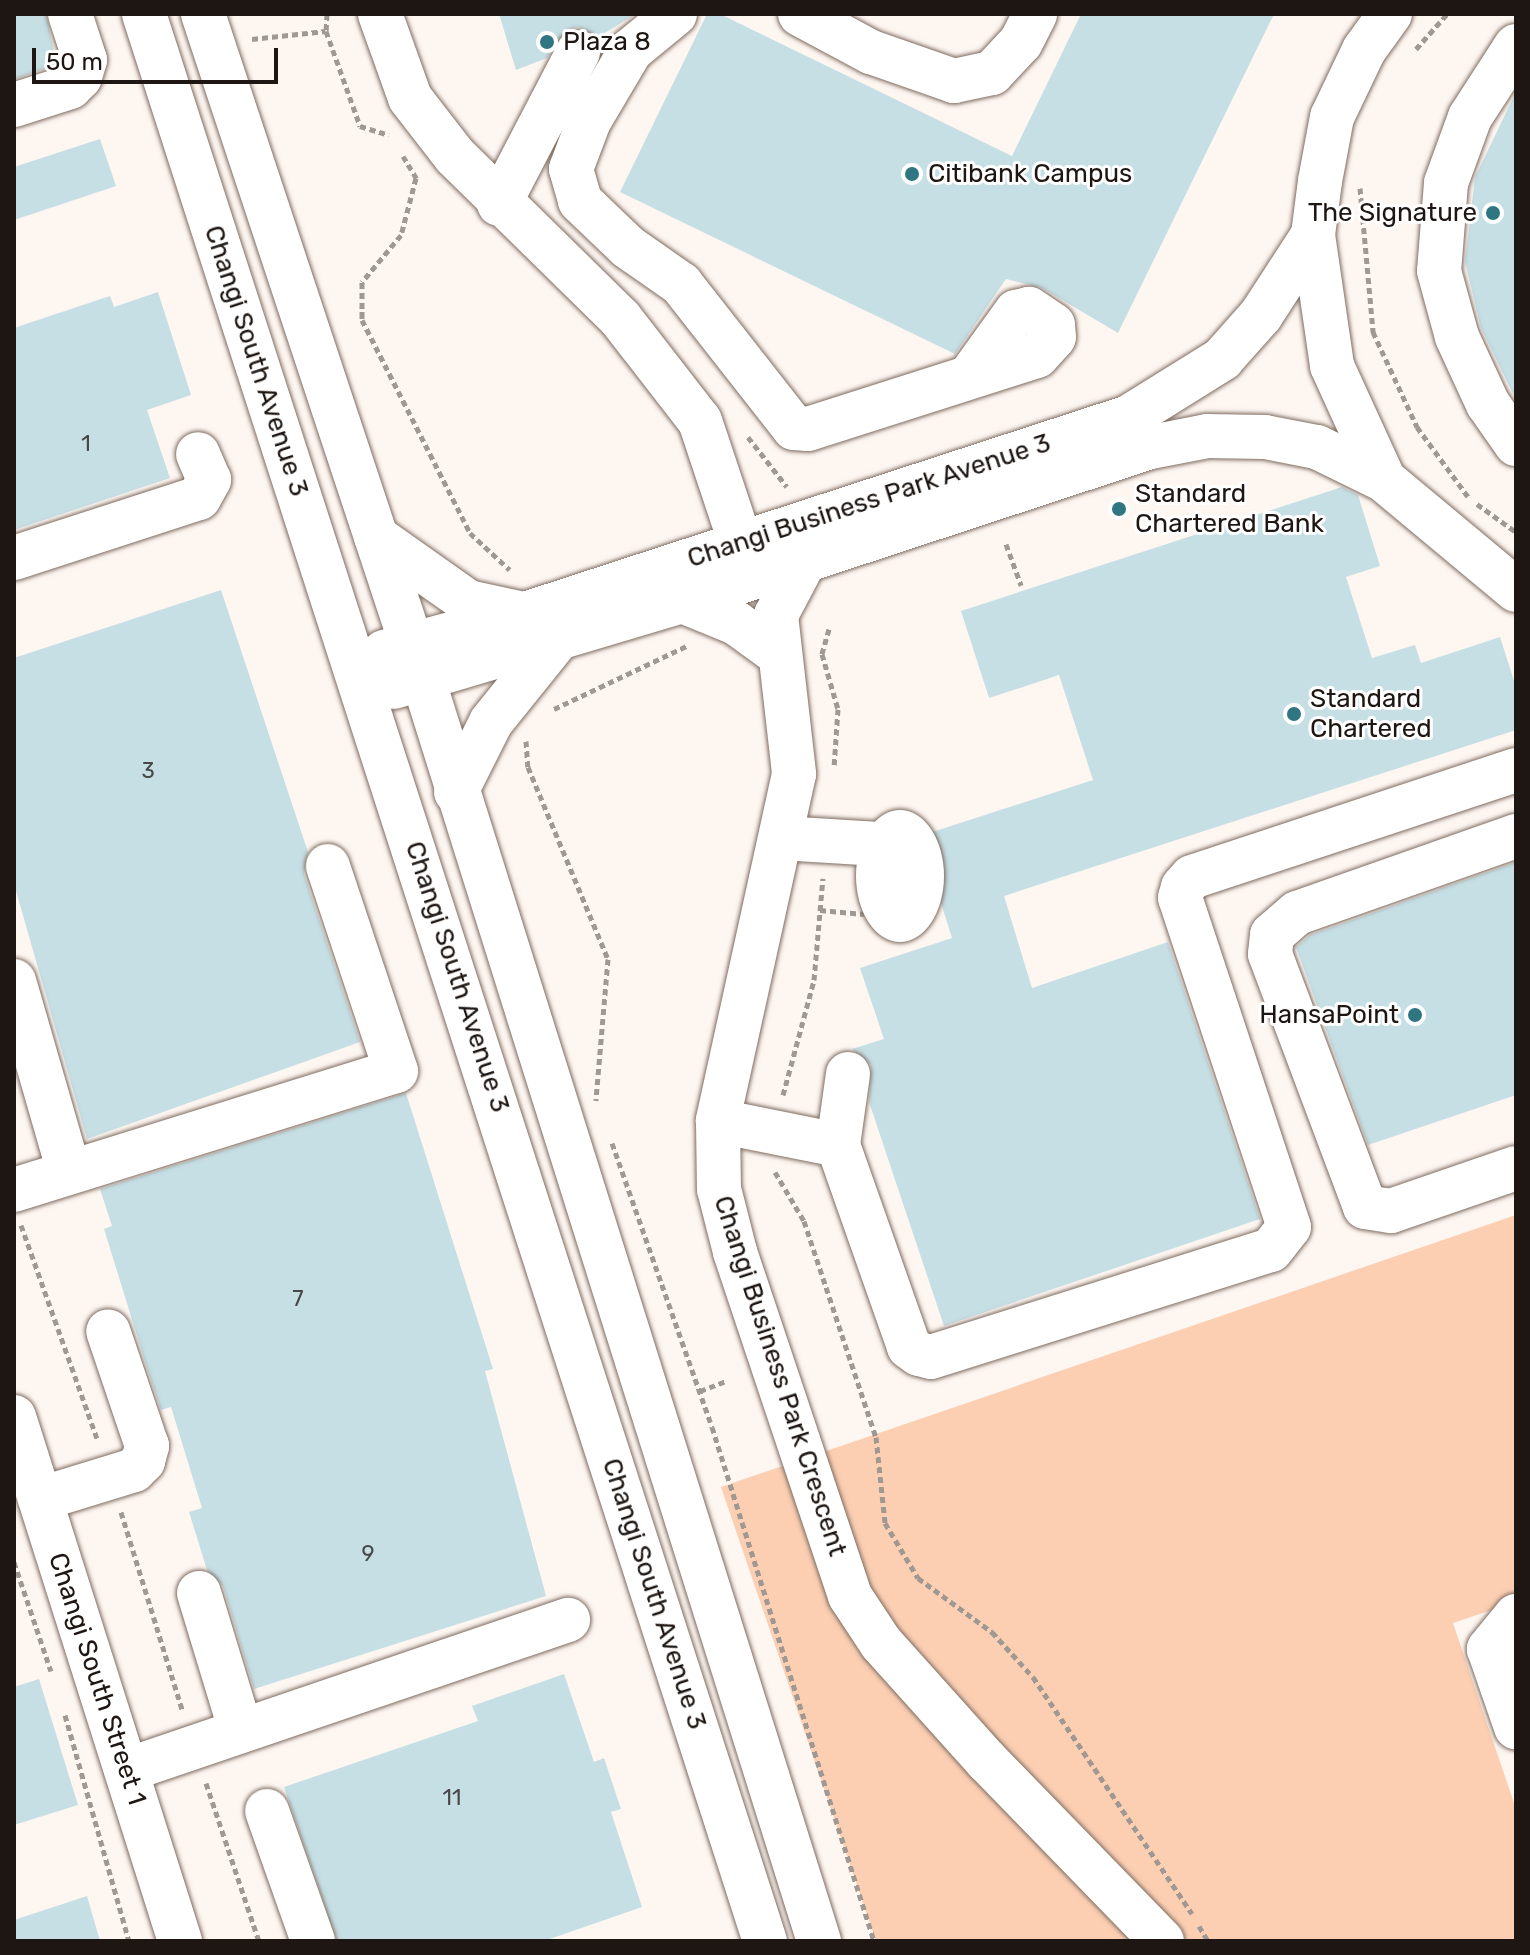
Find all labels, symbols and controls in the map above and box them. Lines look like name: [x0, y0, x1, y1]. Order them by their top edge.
place label: Plaza 8: [563, 26, 651, 58]
scale bar: [36, 32, 282, 82]
marker: Plaza 8: [538, 33, 556, 51]
text: 50 m: [46, 48, 103, 76]
place label: Citibank Campus: [928, 158, 1133, 190]
marker: Citibank Campus: [903, 165, 921, 183]
place label: The Signature: [1308, 197, 1477, 229]
marker: The Signature: [1484, 204, 1502, 222]
street label: Changi South Avenue 3: [197, 221, 315, 501]
street label: Changi Business Park Avenue 3: [683, 427, 1055, 575]
house number: 1: [81, 431, 91, 457]
place label: Standard Chartered Bank: [1135, 478, 1324, 540]
marker: Standard Chartered Bank: [1110, 500, 1128, 518]
place label: Standard Chartered: [1310, 683, 1432, 744]
marker: Standard Chartered: [1285, 705, 1303, 723]
house number: 3: [141, 758, 155, 784]
street label: Changi South Avenue 3: [398, 837, 516, 1117]
place label: HansaPoint: [1259, 999, 1399, 1031]
marker: HansaPoint: [1406, 1006, 1424, 1024]
street label: Changi Business Park Crescent: [707, 1192, 853, 1560]
house number: 7: [292, 1286, 304, 1312]
street label: Changi South Avenue 3: [595, 1454, 713, 1734]
house number: 9: [361, 1541, 375, 1567]
street label: Changi South Street 1: [41, 1549, 153, 1809]
house number: 11: [443, 1785, 461, 1811]

